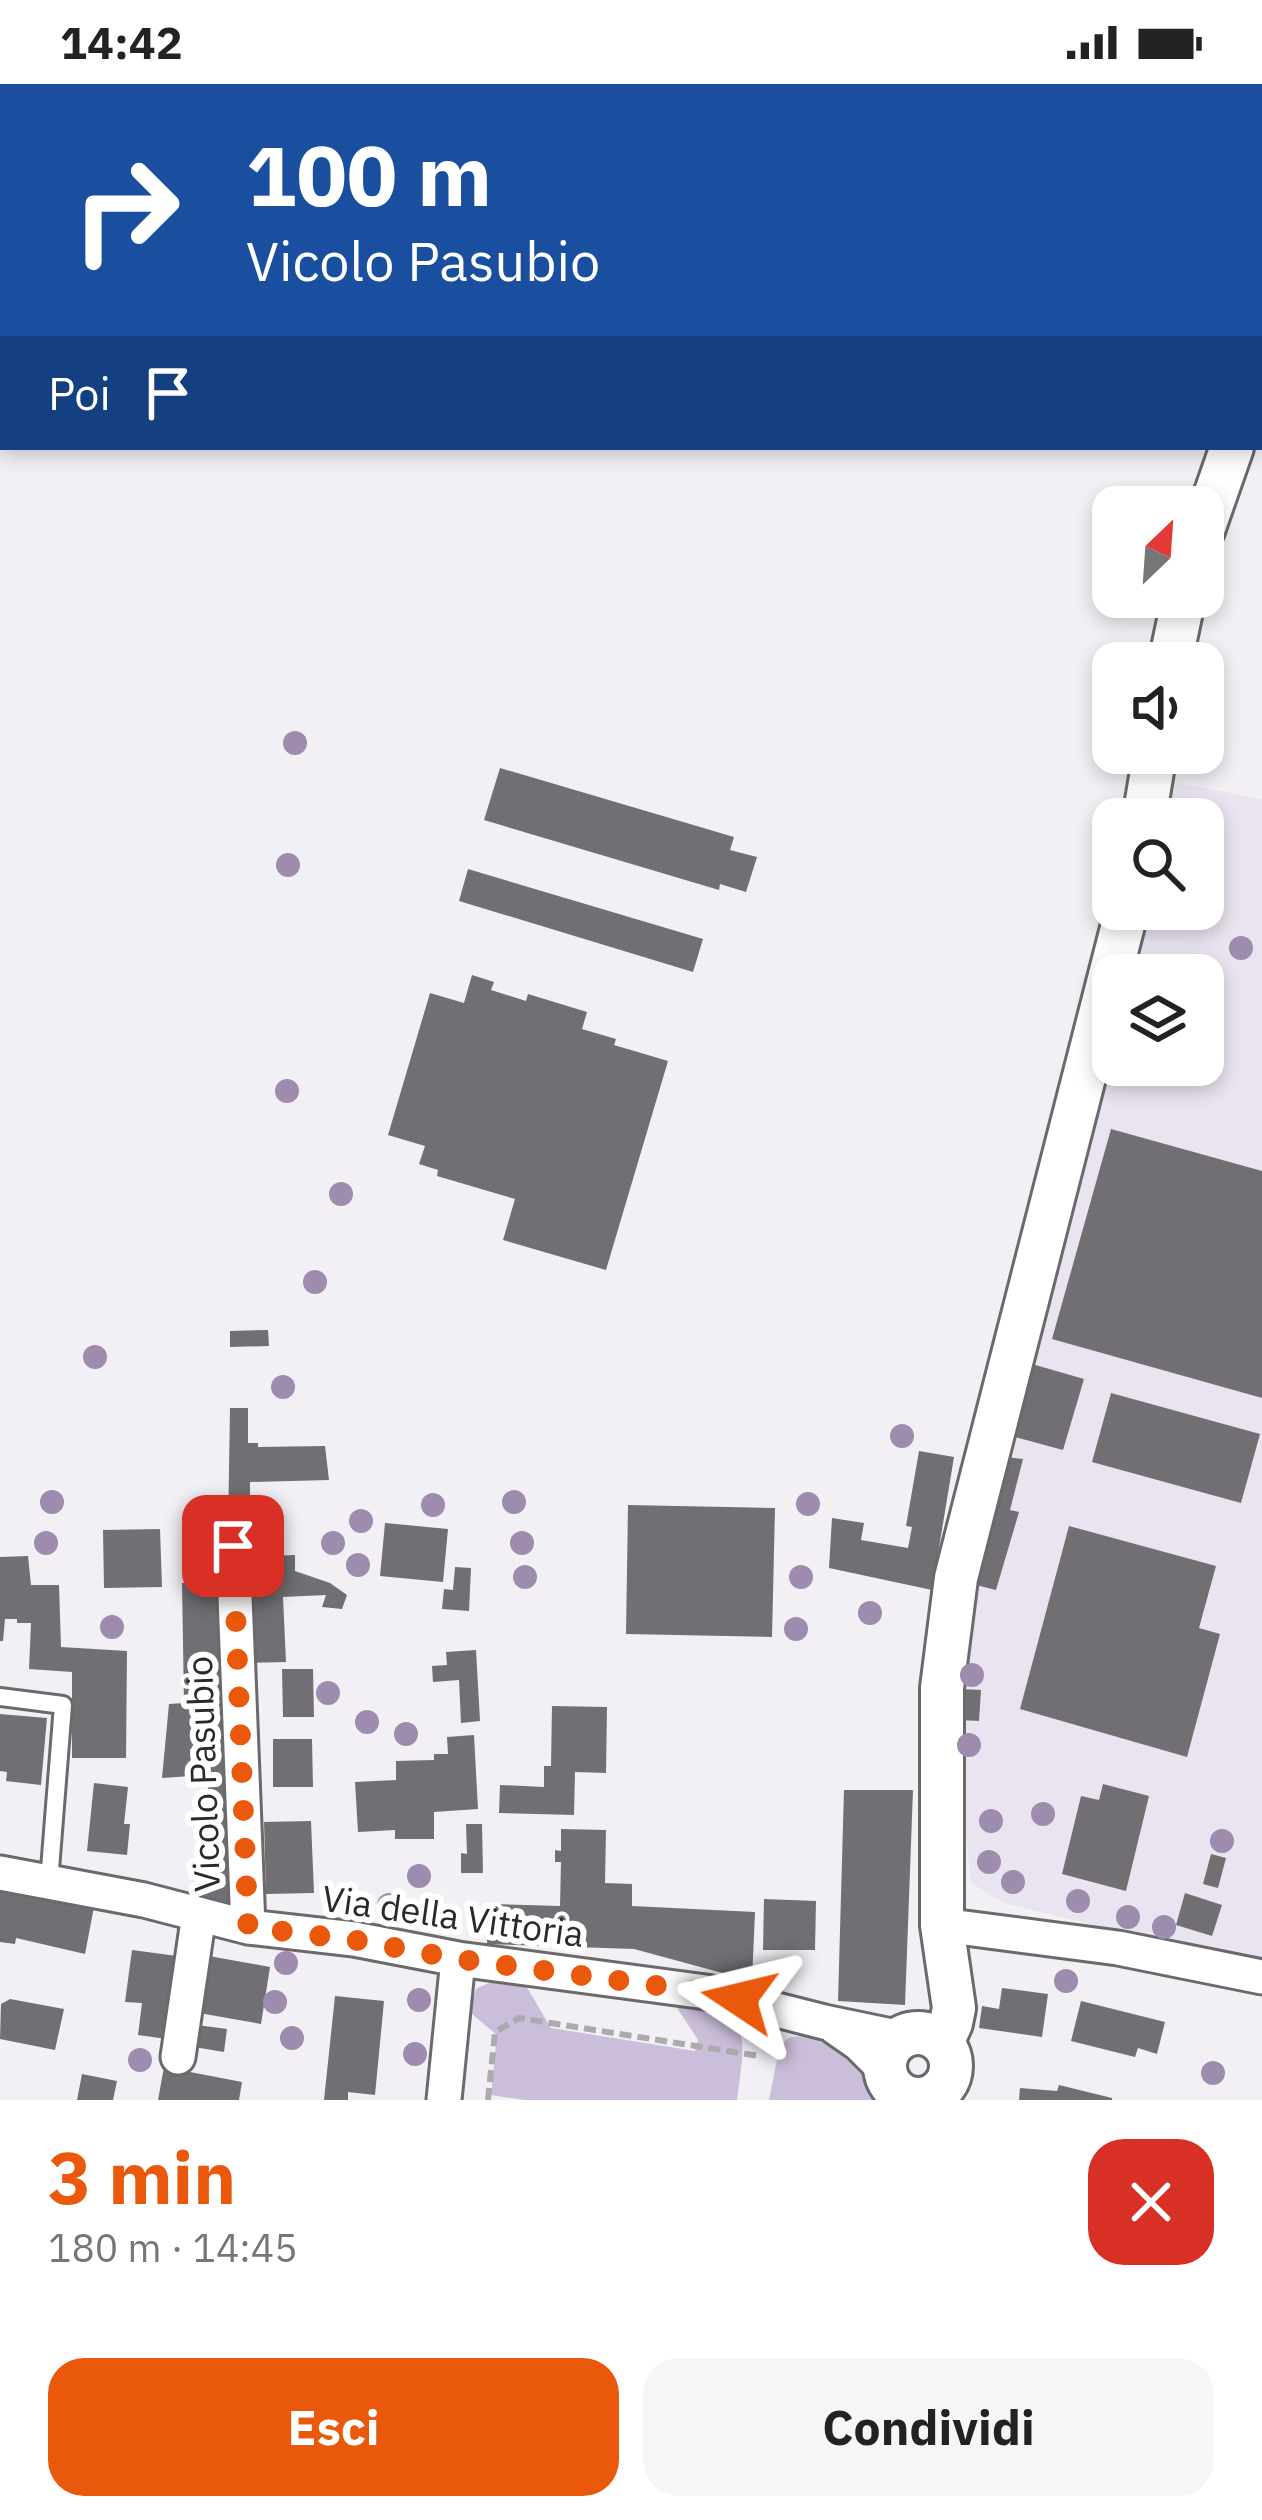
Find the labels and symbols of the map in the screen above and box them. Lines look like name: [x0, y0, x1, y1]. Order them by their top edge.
north arrow: [1092, 486, 1224, 618]
pin: [182, 1495, 284, 1597]
street label: Vicolo Pasubio: [175, 1655, 230, 1893]
street label: Via della Vittoria: [319, 1874, 587, 1957]
position arrow: [676, 1936, 802, 2062]

